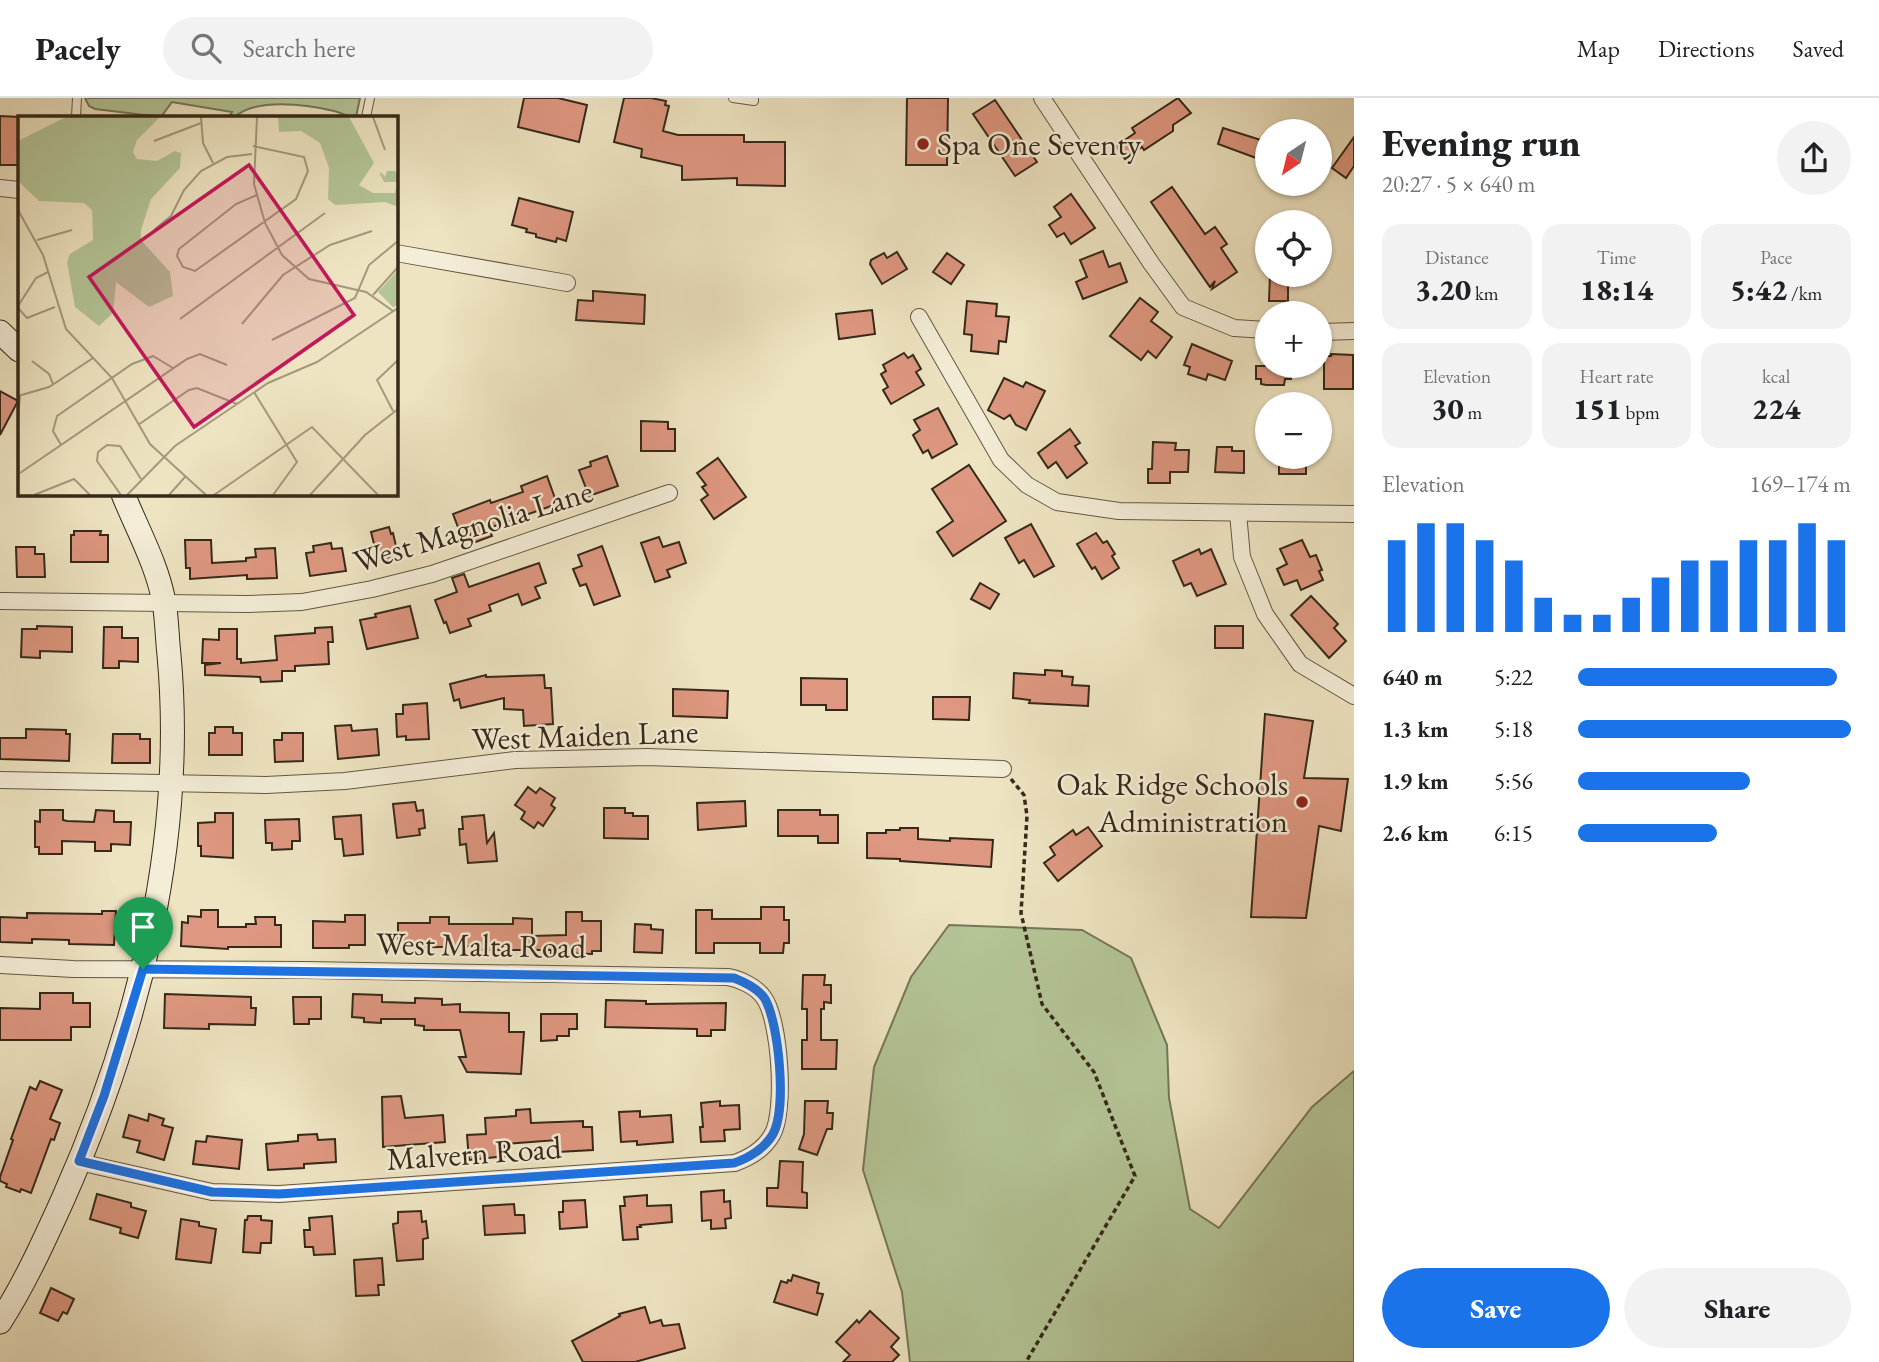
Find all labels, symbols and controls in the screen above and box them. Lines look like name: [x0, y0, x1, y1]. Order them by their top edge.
search box: [163, 17, 653, 80]
text: Pacely: [35, 27, 121, 70]
icon: search: [187, 29, 225, 67]
text: Search here: [243, 31, 356, 65]
text: Map: [1577, 33, 1620, 64]
text: Directions: [1658, 33, 1755, 64]
text: Saved: [1793, 33, 1844, 64]
inset map: [18, 116, 397, 495]
text: Evening run: [1382, 118, 1580, 167]
north arrow: [1255, 119, 1332, 196]
map controls: [1255, 119, 1332, 469]
button: share: [1777, 121, 1851, 195]
place label: Spa One Seventy: [937, 123, 1142, 165]
marker: Spa One Seventy: [915, 136, 931, 152]
text: 20:27 · 5 × 640 m: [1382, 169, 1535, 199]
button: locate: [1255, 210, 1332, 287]
text: Distance: [1425, 245, 1489, 270]
text: Time: [1597, 245, 1636, 270]
text: Pace: [1760, 245, 1792, 270]
text: 3.20: [1415, 270, 1471, 309]
text: 18:14: [1580, 270, 1653, 309]
text: 5:42: [1730, 270, 1787, 309]
text: km: [1471, 281, 1499, 306]
text: /km: [1787, 281, 1822, 306]
button: +: [1255, 301, 1332, 378]
text: Elevation: [1423, 364, 1491, 389]
text: Heart rate: [1580, 364, 1653, 389]
text: kcal: [1762, 364, 1790, 389]
text: 30: [1431, 389, 1464, 428]
text: 151: [1573, 389, 1622, 428]
text: 224: [1752, 389, 1800, 428]
button: −: [1255, 392, 1332, 469]
text: m: [1464, 400, 1482, 425]
text: bpm: [1622, 400, 1660, 425]
text: Elevation: [1382, 469, 1465, 499]
text: 169–174 m: [1750, 469, 1851, 499]
street label: West Magnolia Lane: [348, 470, 598, 582]
text: 640 m: [1382, 662, 1443, 692]
text: 5:22: [1494, 662, 1533, 692]
street label: West Maiden Lane: [471, 710, 699, 760]
text: 1.3 km: [1382, 714, 1449, 744]
text: 5:18: [1494, 714, 1533, 744]
place label: Oak Ridge Schools Administration: [1056, 763, 1288, 842]
text: 1.9 km: [1382, 766, 1449, 796]
text: 5:56: [1494, 766, 1533, 796]
marker: Oak Ridge Schools Administration: [1294, 794, 1310, 810]
text: 2.6 km: [1382, 818, 1449, 848]
text: 6:15: [1494, 818, 1533, 848]
pin: [113, 897, 173, 969]
icon: arrive: [124, 908, 162, 946]
street label: West Malta Road: [376, 922, 587, 968]
street label: Malvern Road: [385, 1126, 564, 1180]
button: Save: [1382, 1268, 1610, 1348]
button: Share: [1624, 1268, 1851, 1348]

